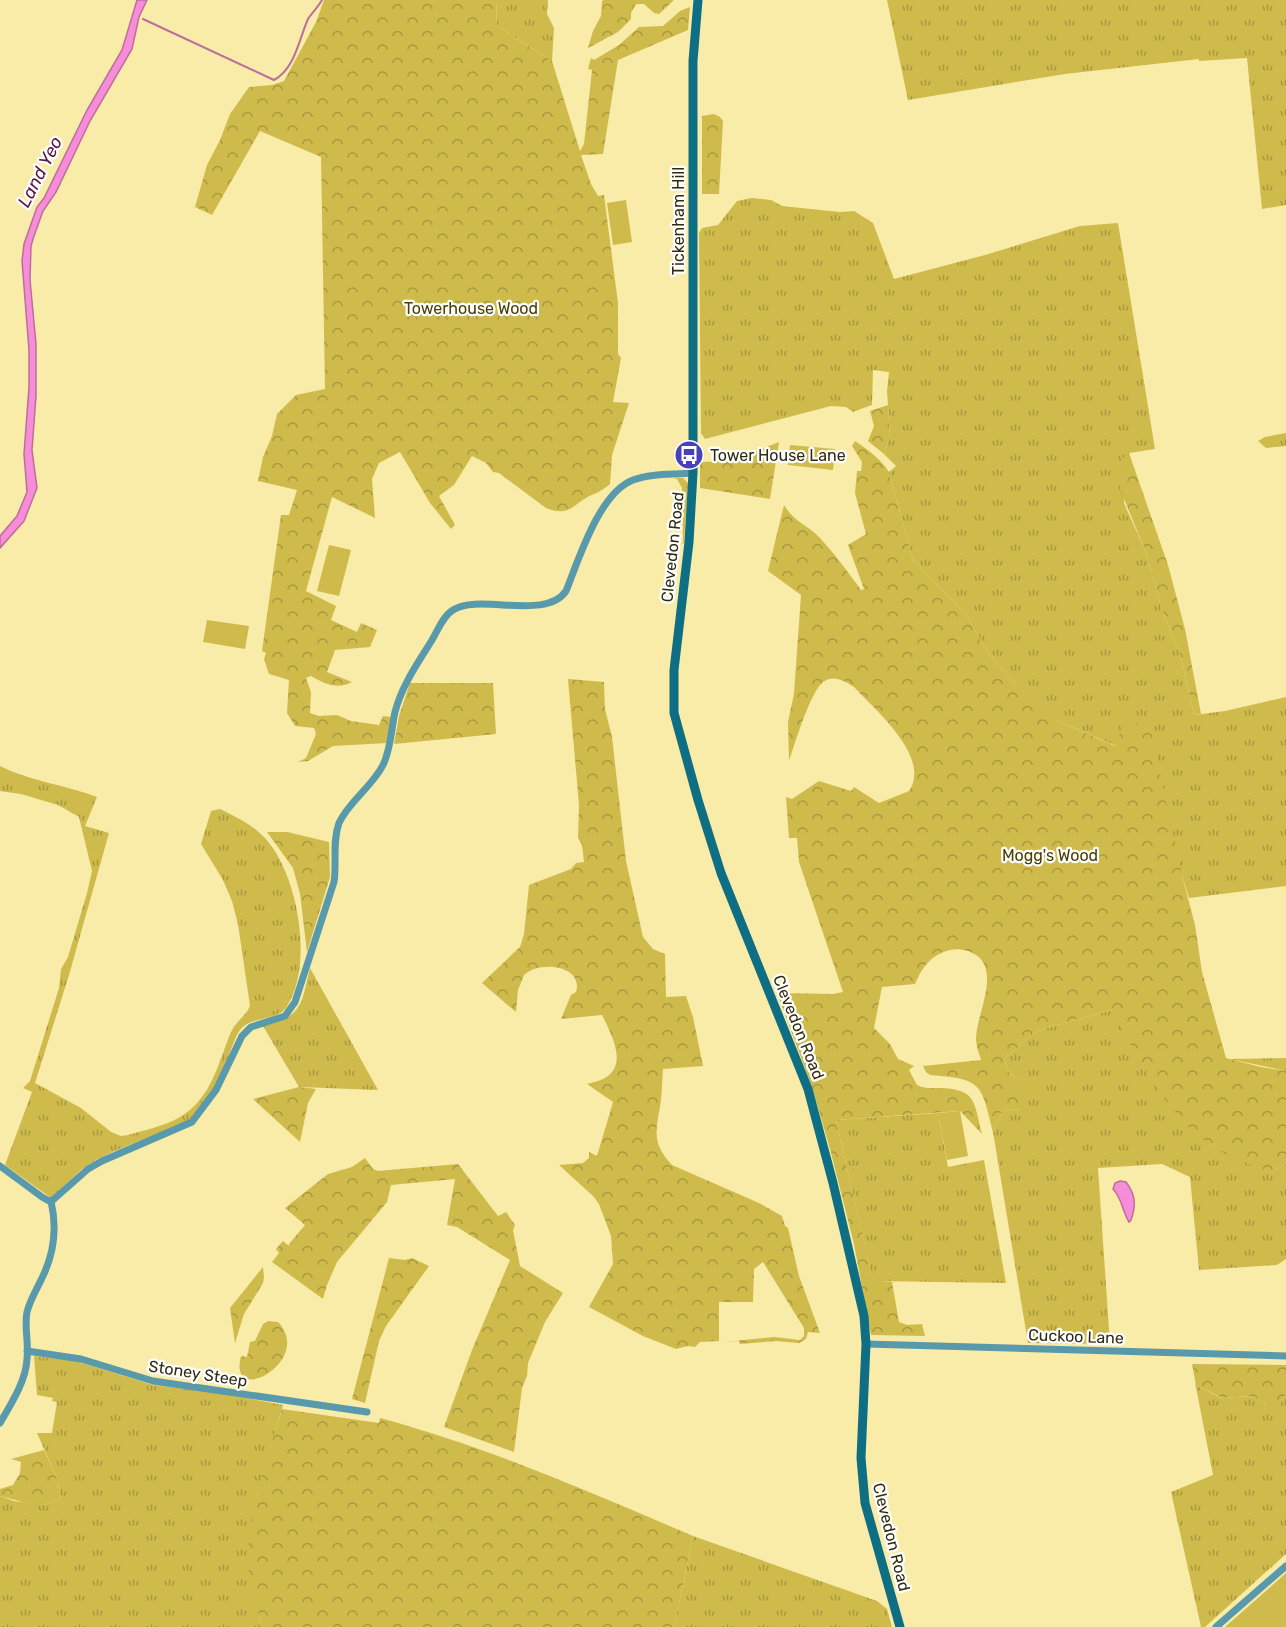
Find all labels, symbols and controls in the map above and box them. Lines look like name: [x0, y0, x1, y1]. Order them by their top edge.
water label: Land Yeo: [13, 133, 67, 211]
street label: Tickenham Hill: [669, 167, 688, 275]
park label: Towerhouse Wood: [404, 299, 538, 318]
bus stop icon: Tower House Lane: [673, 439, 705, 471]
place label: Tower House Lane: [710, 446, 846, 465]
street label: Clevedon Road: [657, 491, 688, 603]
park label: Mogg's Wood: [1002, 846, 1098, 865]
street label: Clevedon Road: [769, 972, 828, 1082]
street label: Cuckoo Lane: [1028, 1325, 1124, 1348]
street label: Stoney Steep: [147, 1356, 249, 1391]
street label: Clevedon Road: [869, 1481, 914, 1593]

